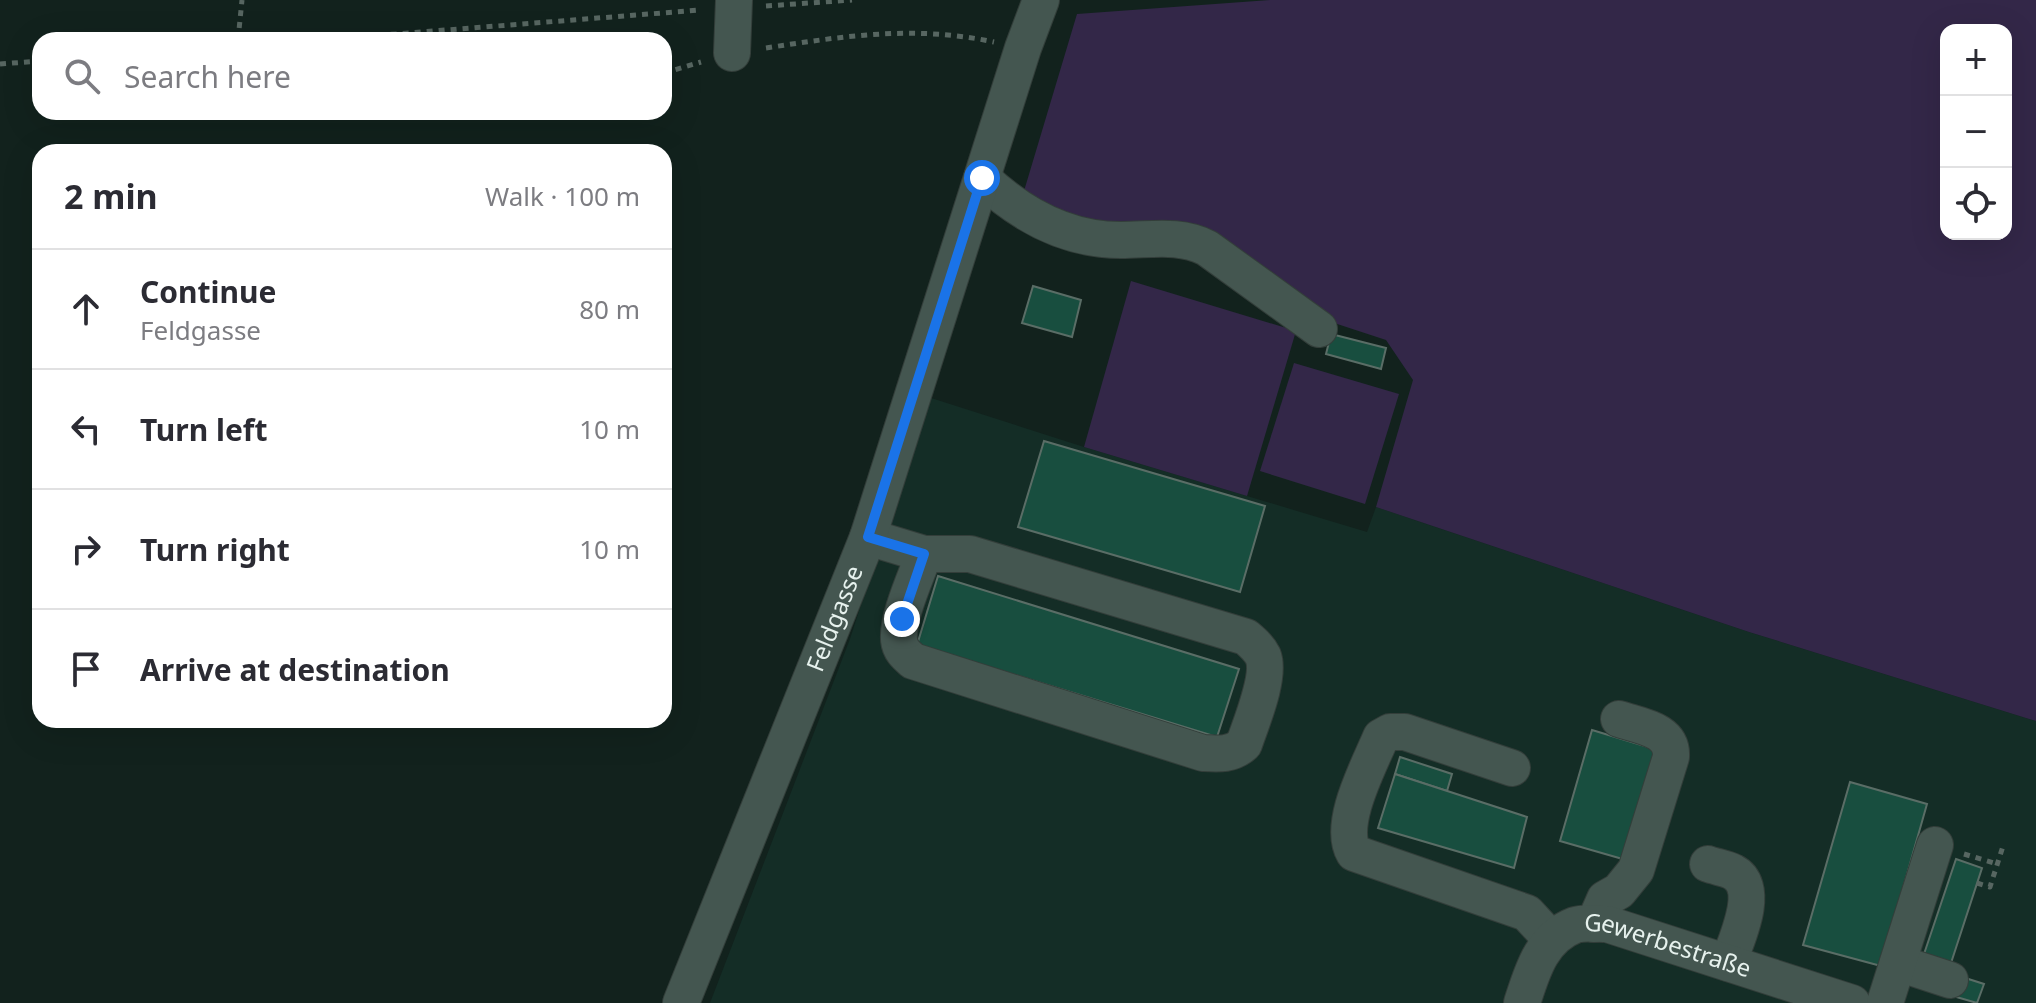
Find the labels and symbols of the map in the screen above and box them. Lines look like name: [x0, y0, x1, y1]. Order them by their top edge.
route start: [964, 160, 1000, 196]
street label: Feldgasse: [798, 560, 870, 676]
route end: [884, 601, 920, 637]
street label: Gewerbestraße: [1584, 905, 1756, 984]

